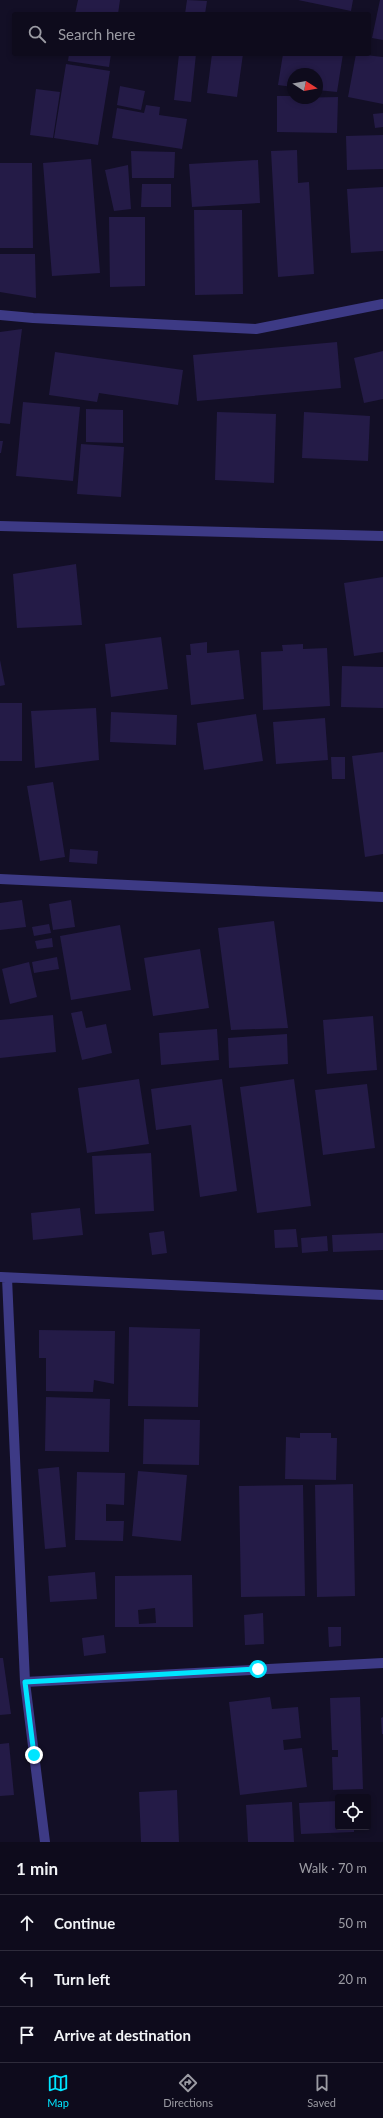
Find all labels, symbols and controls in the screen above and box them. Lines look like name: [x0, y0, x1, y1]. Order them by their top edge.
search box: [12, 12, 371, 56]
icon: search: [26, 23, 48, 45]
text: Search here: [58, 25, 135, 43]
north arrow: [287, 68, 323, 104]
route start: [249, 1660, 267, 1678]
route end: [25, 1746, 43, 1764]
map controls: [335, 1794, 371, 1830]
button: locate: [335, 1794, 371, 1830]
text: 1 min: [16, 1858, 58, 1879]
text: Walk · 70 m: [299, 1860, 367, 1876]
icon: ahead: [16, 1912, 38, 1934]
text: Continue: [54, 1914, 115, 1932]
text: 50 m: [338, 1915, 367, 1931]
icon: left: [16, 1968, 38, 1990]
text: Turn left: [54, 1970, 110, 1988]
text: 20 m: [338, 1971, 367, 1987]
icon: arrive: [16, 2024, 38, 2046]
text: Arrive at destination: [54, 2026, 191, 2044]
tab: Map: [47, 2072, 69, 2109]
tab: Directions: [163, 2072, 213, 2109]
tab: Saved: [307, 2072, 336, 2109]

